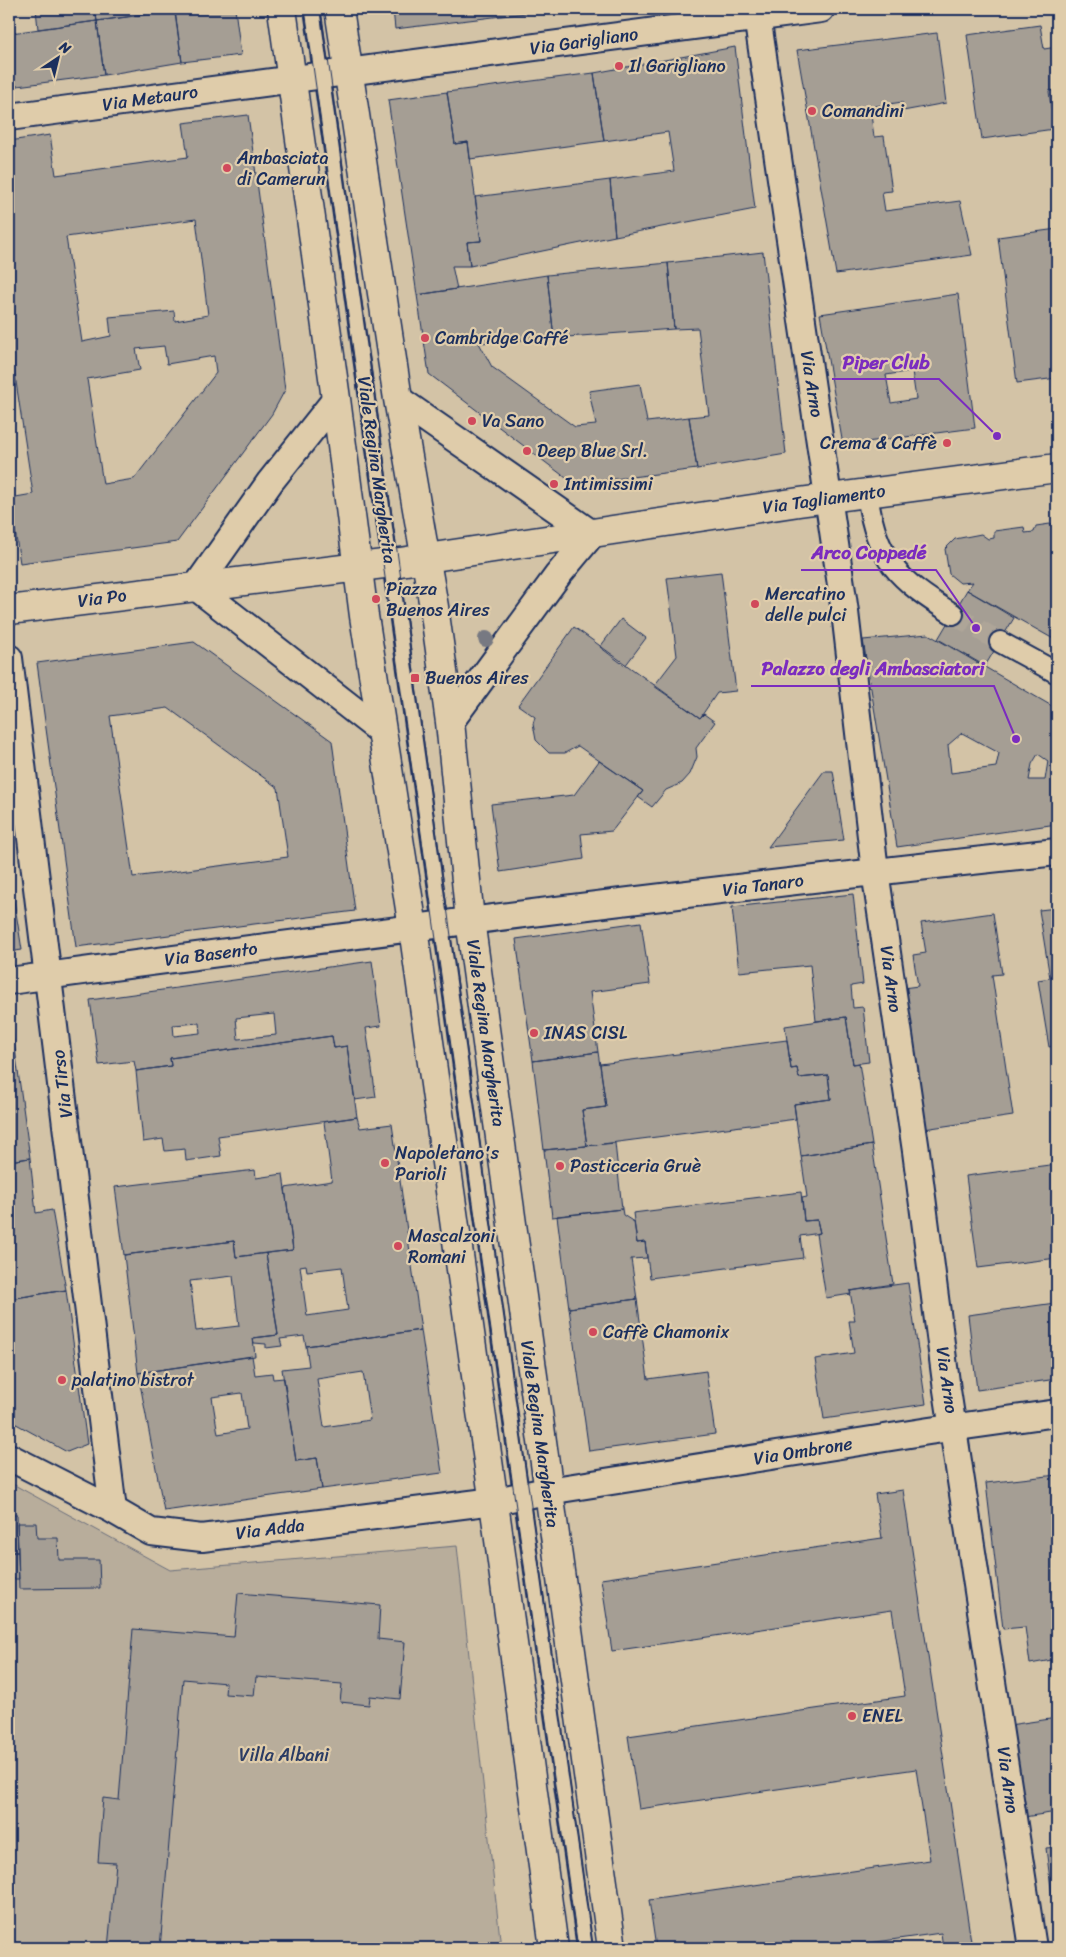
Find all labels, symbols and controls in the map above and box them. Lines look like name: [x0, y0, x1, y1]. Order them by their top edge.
street label: Via Garigliano: [528, 18, 640, 64]
north arrow: [32, 32, 82, 82]
text: N: [53, 34, 77, 61]
place label: Il Garigliano: [628, 50, 726, 82]
marker: Il Garigliano: [613, 60, 625, 72]
street label: Via Metauro: [100, 75, 200, 121]
place label: Comandini: [822, 95, 905, 127]
marker: Comandini: [806, 105, 818, 117]
place label: Ambasciata di Camerun: [236, 142, 329, 195]
marker: Ambasciata di Camerun: [221, 162, 233, 174]
place label: Cambridge Caffé: [435, 322, 568, 354]
marker: Cambridge Caffé: [419, 332, 431, 344]
callout: Piper Club: [832, 345, 939, 379]
text: Piper Club: [842, 346, 930, 379]
street label: Via Arno: [791, 348, 833, 420]
street label: Viale Regina Margherita: [348, 374, 406, 566]
place label: Va Sano: [482, 405, 544, 437]
marker: Va Sano: [466, 415, 478, 427]
place label: Crema & Caffè: [820, 427, 937, 459]
place label: Deep Blue Srl.: [537, 435, 648, 467]
marker: Crema & Caffè: [941, 437, 953, 449]
marker: Deep Blue Srl.: [521, 445, 533, 457]
place label: Intimissimi: [563, 468, 654, 500]
street label: Via Tagliamento: [760, 475, 888, 523]
marker: Intimissimi: [548, 478, 560, 490]
callout: Arco Coppedé: [801, 536, 936, 570]
text: Arco Coppedé: [811, 536, 927, 569]
place label: Piazza Buenos Aires: [386, 573, 490, 626]
place label: Mercatino delle pulci: [765, 578, 847, 631]
street label: Via Po: [76, 579, 128, 617]
marker: Piazza Buenos Aires: [370, 593, 382, 605]
marker: Mercatino delle pulci: [749, 598, 761, 610]
callout: Palazzo degli Ambasciatori: [751, 652, 994, 686]
text: Palazzo degli Ambasciatori: [762, 652, 986, 685]
place label: Buenos Aires: [425, 662, 529, 694]
marker: Buenos Aires: [409, 672, 421, 684]
street label: Via Tanaro: [721, 864, 805, 906]
street label: Via Basento: [163, 932, 259, 976]
street label: Viale Regina Margherita: [457, 937, 515, 1129]
street label: Via Arno: [870, 944, 912, 1015]
place label: INAS CISL: [543, 1017, 628, 1049]
marker: INAS CISL: [528, 1027, 540, 1039]
street label: Via Tirso: [42, 1048, 82, 1120]
place label: Napoletano's Parioli: [395, 1137, 500, 1190]
place label: Pasticceria Gruè: [570, 1150, 701, 1182]
marker: Napoletano's Parioli: [379, 1157, 391, 1169]
marker: Pasticceria Gruè: [554, 1160, 566, 1172]
place label: Mascalzoni Romani: [408, 1220, 496, 1273]
marker: Mascalzoni Romani: [392, 1240, 404, 1252]
place label: Caffè Chamonix: [603, 1316, 730, 1348]
marker: Caffè Chamonix: [587, 1326, 599, 1338]
street label: Viale Regina Margherita: [511, 1338, 569, 1530]
street label: Via Arno: [926, 1345, 968, 1416]
place label: palatino bistrot: [71, 1364, 195, 1396]
marker: palatino bistrot: [56, 1374, 68, 1386]
street label: Via Ombrone: [751, 1427, 855, 1475]
street label: Via Adda: [234, 1509, 306, 1549]
place label: ENEL: [862, 1700, 903, 1732]
marker: ENEL: [846, 1710, 858, 1722]
park label: Villa Albani: [239, 1739, 330, 1771]
street label: Via Arno: [987, 1745, 1029, 1816]

